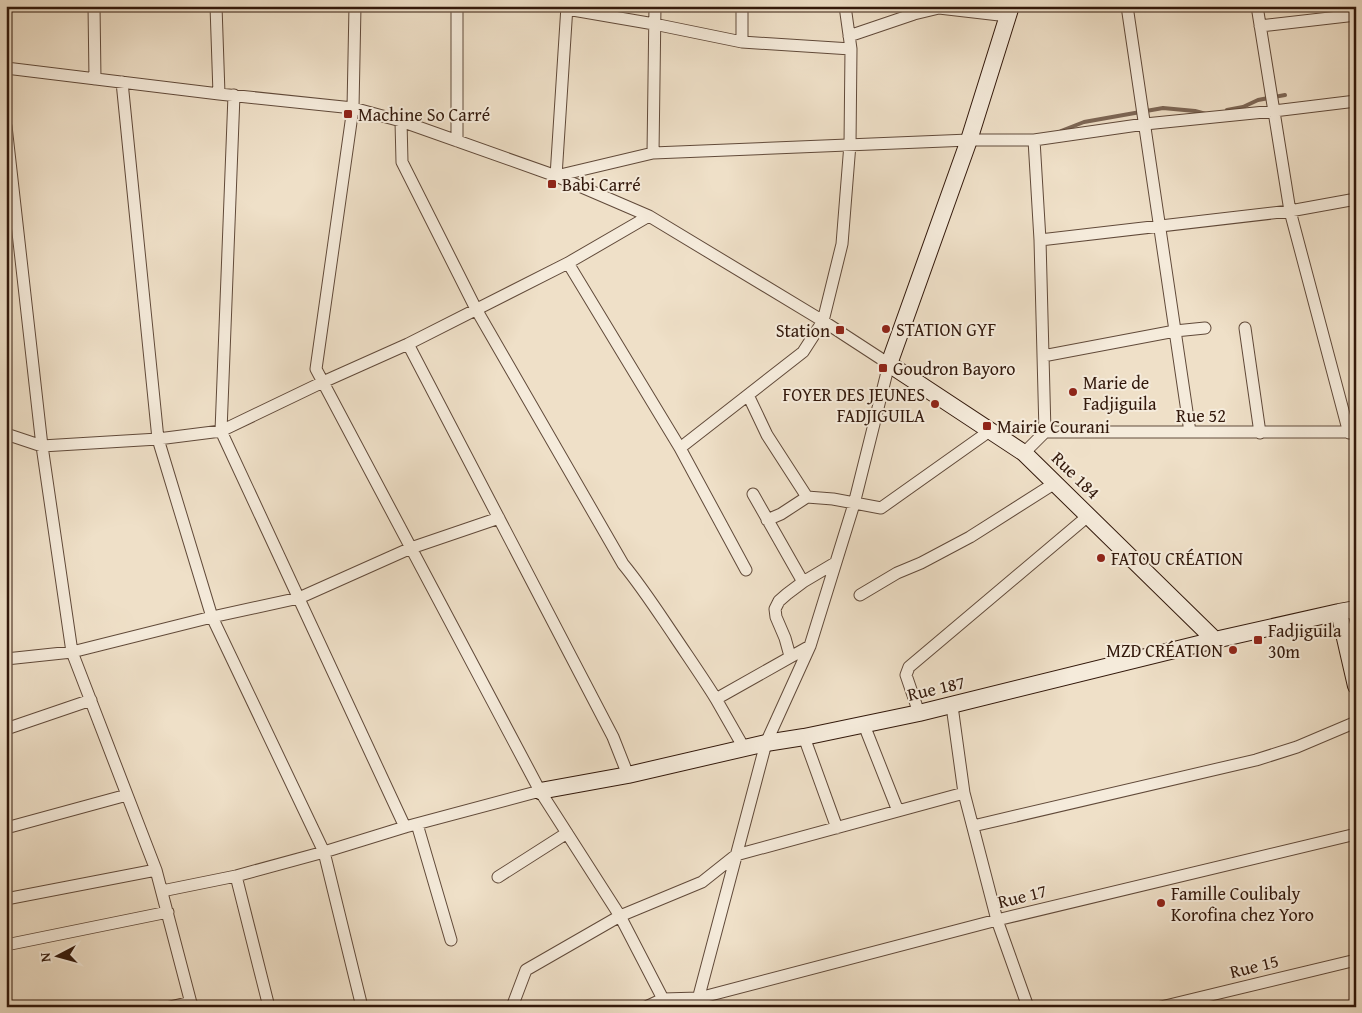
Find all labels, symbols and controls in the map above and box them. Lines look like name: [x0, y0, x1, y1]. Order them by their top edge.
place label: Machine So Carré: [358, 101, 490, 128]
marker: Machine So Carré: [342, 108, 354, 120]
place label: Babi Carré: [562, 171, 641, 198]
marker: Babi Carré: [546, 178, 558, 190]
place label: STATION GYF: [896, 316, 997, 343]
place label: Station: [776, 317, 830, 344]
marker: STATION GYF: [880, 323, 892, 335]
marker: Station: [834, 324, 846, 336]
place label: Goudron Bayoro: [893, 355, 1015, 382]
marker: Goudron Bayoro: [877, 362, 889, 374]
place label: Marie de Fadjiguila: [1083, 369, 1157, 417]
place label: FOYER DES JEUNES FADJIGUILA: [782, 381, 925, 429]
marker: Marie de Fadjiguila: [1067, 386, 1079, 398]
marker: FOYER DES JEUNES FADJIGUILA: [929, 398, 941, 410]
street label: Rue 52: [1176, 402, 1226, 429]
place label: Mairie Courani: [997, 413, 1110, 440]
marker: Mairie Courani: [981, 420, 993, 432]
street label: Rue 184: [1046, 445, 1106, 505]
place label: FATOU CRÉATION: [1111, 545, 1243, 572]
marker: FATOU CRÉATION: [1095, 552, 1107, 564]
place label: Fadjiguila 30m: [1268, 617, 1342, 665]
marker: Fadjiguila 30m: [1252, 634, 1264, 646]
place label: MZD CRÉATION: [1106, 637, 1223, 664]
marker: MZD CRÉATION: [1227, 644, 1239, 656]
street label: Rue 187: [904, 668, 968, 708]
street label: Rue 17: [995, 877, 1049, 915]
place label: Famille Coulibaly Korofina chez Yoro: [1171, 880, 1314, 928]
marker: Famille Coulibaly Korofina chez Yoro: [1155, 897, 1167, 909]
north arrow: [32, 930, 82, 980]
street label: Rue 15: [1227, 947, 1281, 985]
text: N: [35, 951, 56, 963]

